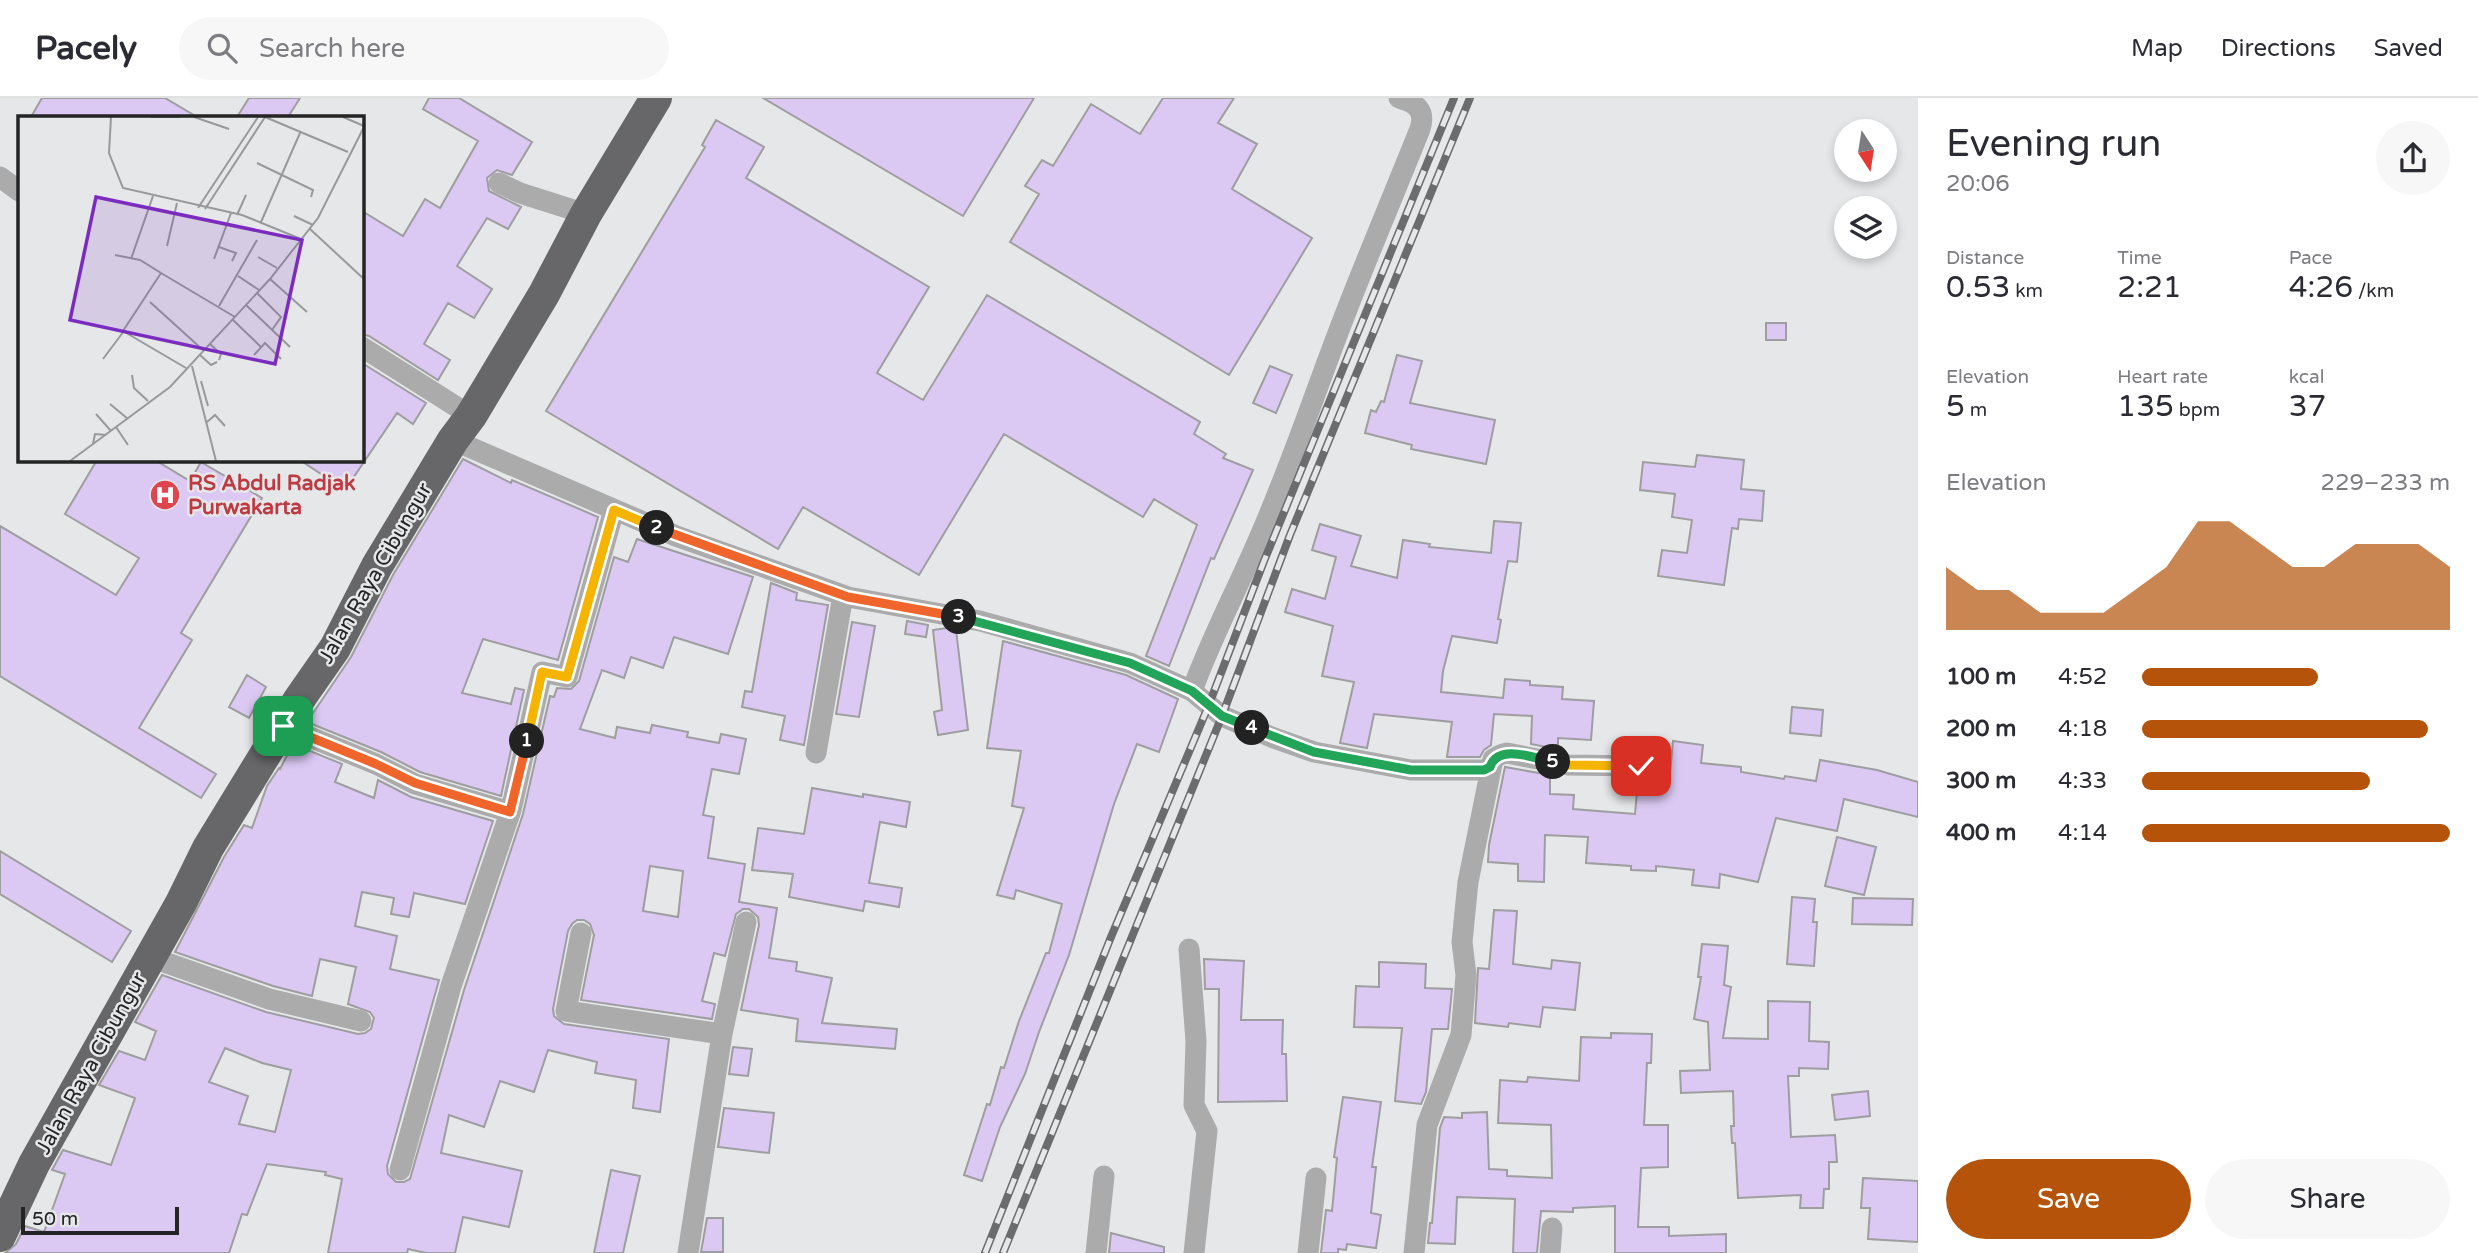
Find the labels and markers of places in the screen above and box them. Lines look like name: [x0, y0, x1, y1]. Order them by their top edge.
place label: RS Abdul Radjak Purwakarta: [188, 471, 356, 520]
hospital icon: RS Abdul Radjak Purwakarta: [148, 478, 182, 512]
pin: 2: [640, 510, 674, 546]
pin: 3: [942, 600, 976, 634]
pin: [253, 696, 313, 756]
pin: 4: [1234, 710, 1270, 746]
pin: 1: [510, 724, 544, 758]
pin: [1611, 736, 1671, 796]
pin: 5: [1536, 744, 1570, 780]

